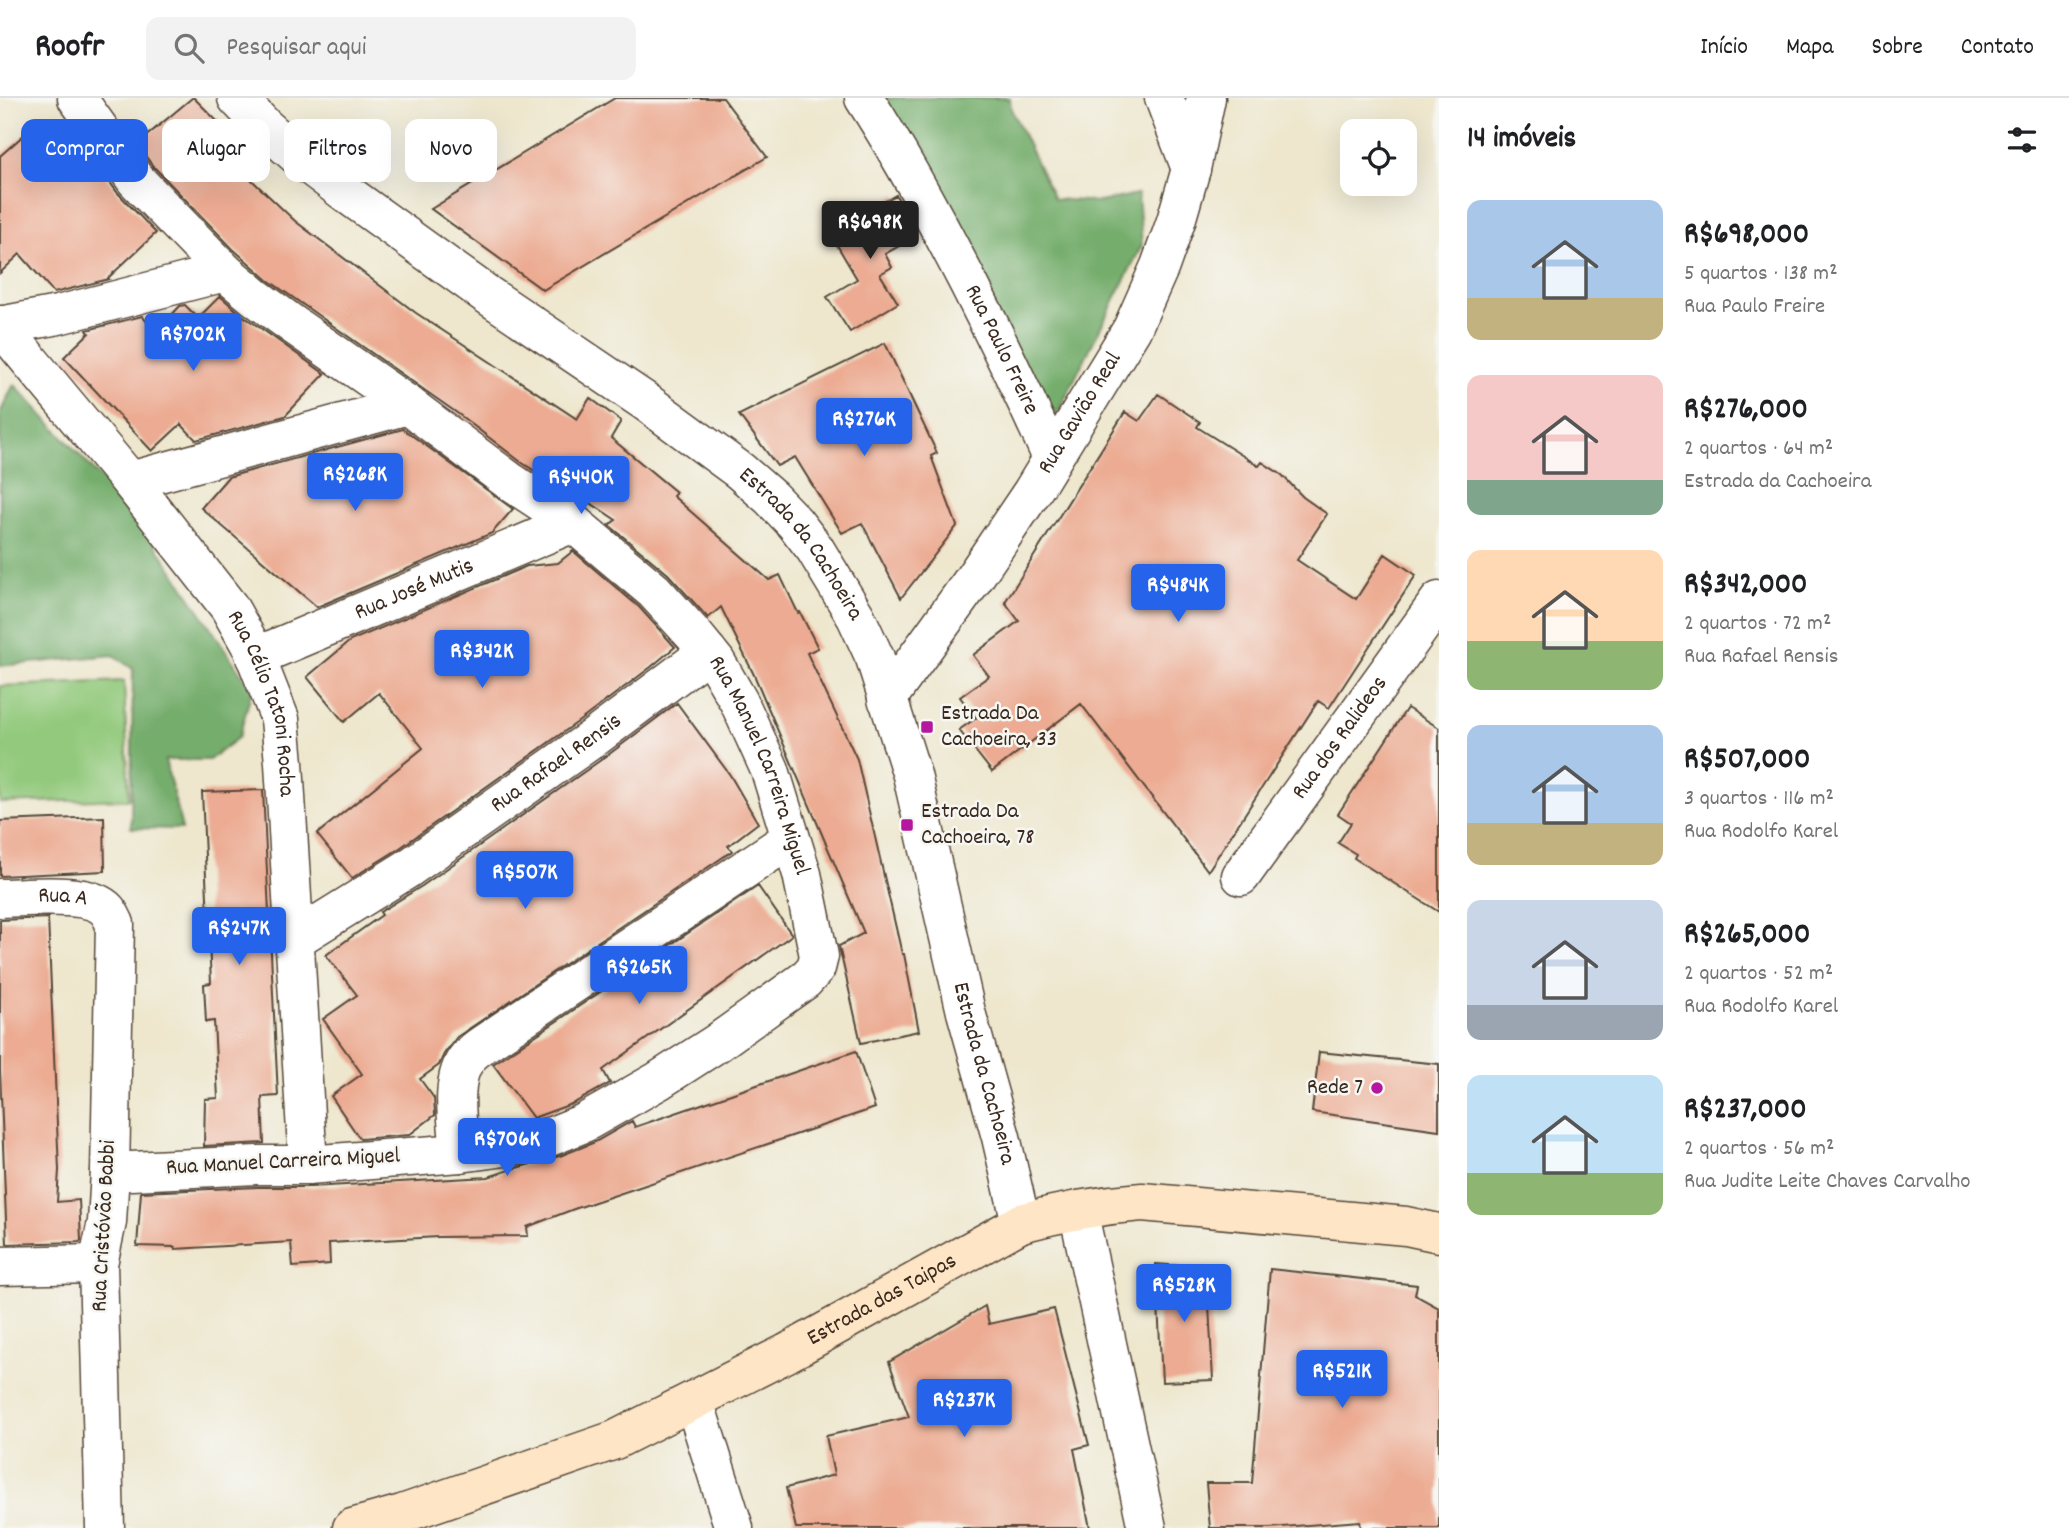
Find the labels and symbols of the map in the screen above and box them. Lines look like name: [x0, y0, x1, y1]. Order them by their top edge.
pin: R$698K: [813, 202, 927, 261]
street label: Rua Paulo Freire: [956, 279, 1047, 420]
pin: R$702K: [136, 314, 250, 373]
street label: Rua Gavião Real: [1030, 345, 1131, 481]
pin: R$276K: [807, 398, 921, 458]
pin: R$268K: [298, 454, 412, 513]
pin: R$440K: [524, 456, 638, 516]
street label: Estrada da Cachoeira: [731, 460, 872, 628]
street label: Rua José Mutis: [350, 550, 479, 630]
pin: R$484K: [1121, 564, 1235, 624]
street label: Rua Célio Tatoni Rocha: [218, 604, 303, 799]
pin: R$342K: [425, 630, 539, 690]
street label: Rua Manuel Carreira Miguel: [699, 650, 818, 880]
street label: Rua dos Ralideos: [1284, 669, 1396, 807]
place label: Estrada Da Cachoeira, 33: [941, 698, 1057, 757]
street label: Rua Rafael Rensis: [484, 705, 629, 822]
marker: Estrada Da Cachoeira, 33: [919, 719, 935, 735]
place label: Estrada Da Cachoeira, 78: [921, 796, 1034, 855]
marker: Estrada Da Cachoeira, 78: [899, 817, 915, 833]
pin: R$507K: [468, 852, 582, 911]
street label: Rua A: [38, 880, 91, 916]
pin: R$247K: [182, 908, 296, 967]
pin: R$265K: [582, 946, 696, 1006]
street label: Estrada da Cachoeira: [943, 979, 1024, 1169]
place label: Rede 7: [1307, 1072, 1363, 1105]
marker: Rede 7: [1369, 1080, 1385, 1096]
pin: R$706K: [450, 1118, 564, 1178]
street label: Rua Cristóvão Babbi: [84, 1139, 126, 1313]
street label: Rua Manuel Carreira Miguel: [165, 1140, 401, 1186]
street label: Estrada das Taipas: [801, 1245, 963, 1355]
pin: R$528K: [1127, 1264, 1241, 1324]
pin: R$521K: [1285, 1350, 1399, 1410]
pin: R$237K: [907, 1380, 1021, 1439]

